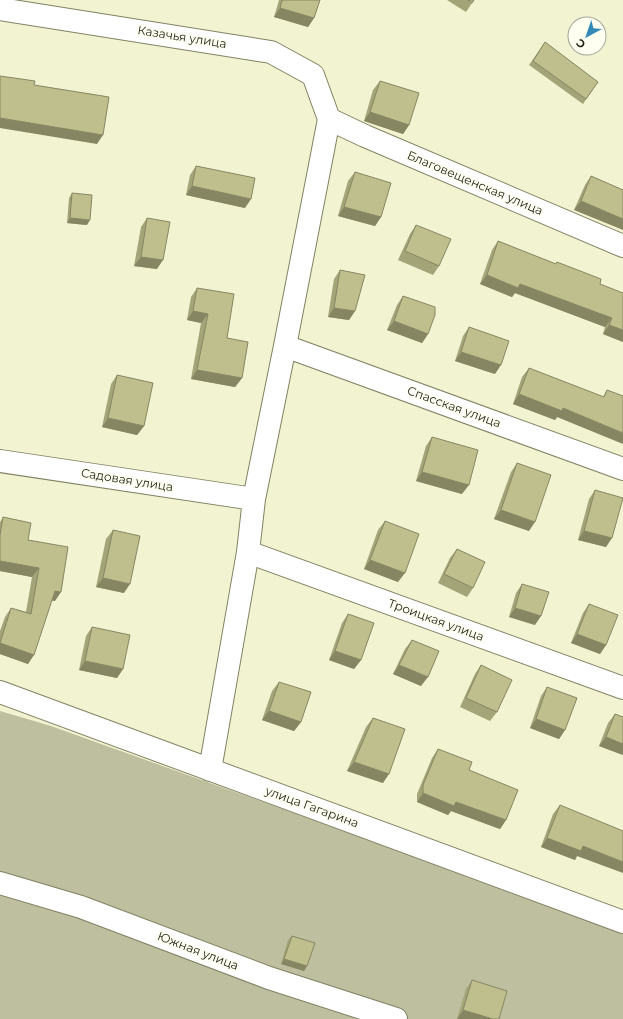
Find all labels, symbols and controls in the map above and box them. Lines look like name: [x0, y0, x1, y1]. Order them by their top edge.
north arrow: [567, 16, 607, 56]
street label: Казачья улица: [136, 22, 228, 51]
text: С: [573, 36, 588, 52]
street label: Благовещенская улица: [405, 147, 545, 218]
street label: Спасская улица: [405, 383, 503, 430]
street label: Садовая улица: [80, 465, 174, 494]
street label: Троицкая улица: [386, 595, 486, 644]
street label: улица Гагарина: [262, 782, 361, 830]
street label: Южная улица: [155, 928, 241, 973]

